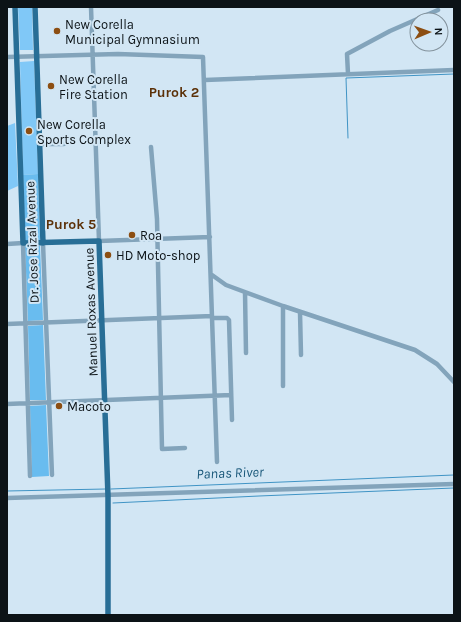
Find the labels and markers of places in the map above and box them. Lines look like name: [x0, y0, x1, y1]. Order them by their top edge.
place label: New Corella Municipal Gymnasium: [65, 17, 200, 47]
marker: New Corella Municipal Gymnasium: [52, 26, 62, 36]
place label: New Corella Fire Station: [59, 72, 128, 102]
marker: New Corella Fire Station: [46, 81, 56, 91]
place label: New Corella Sports Complex: [37, 117, 131, 147]
marker: New Corella Sports Complex: [24, 126, 34, 136]
place label: Roa: [140, 228, 162, 243]
marker: Roa: [127, 230, 137, 240]
place label: HD Moto-shop: [116, 248, 200, 263]
marker: HD Moto-shop: [103, 250, 113, 260]
place label: Macoto: [67, 399, 111, 414]
marker: Macoto: [54, 401, 64, 411]

